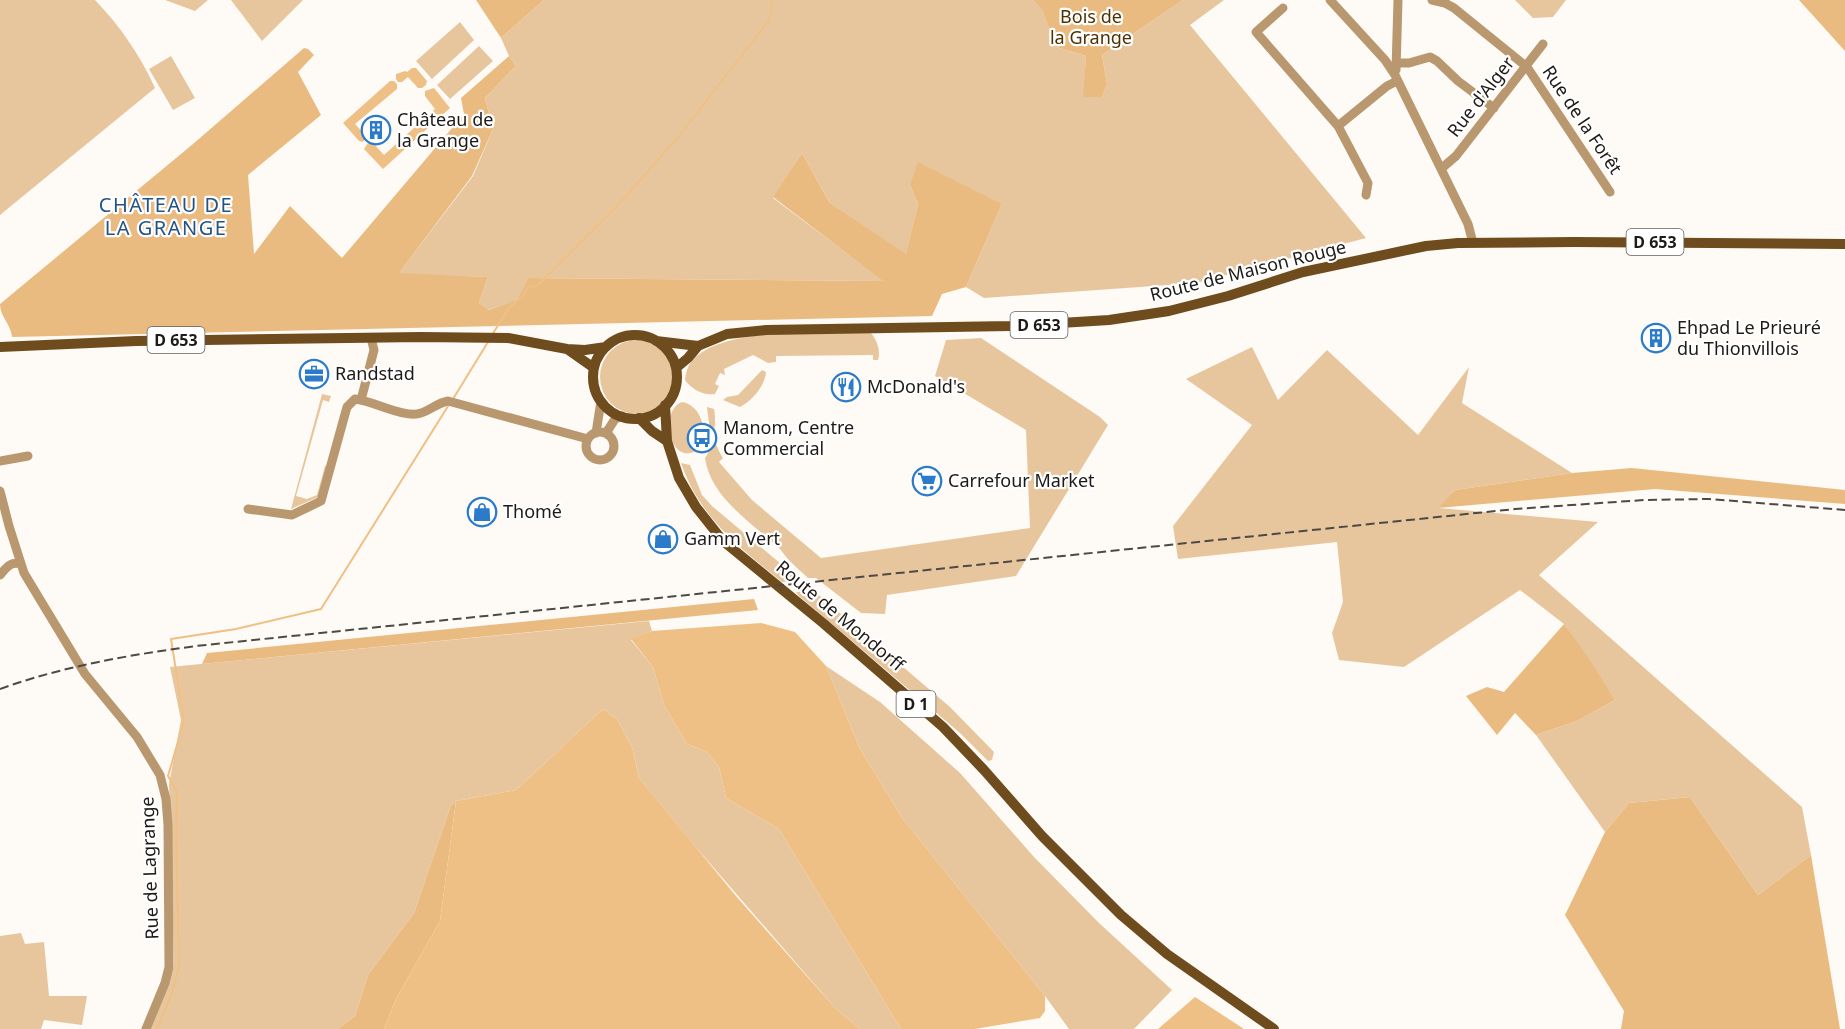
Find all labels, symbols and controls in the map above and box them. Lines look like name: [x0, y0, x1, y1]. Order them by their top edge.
park label: Bois de la Grange: [1050, 4, 1132, 49]
street label: Rue d'Alger: [1441, 51, 1520, 142]
street label: Rue de la Forêt: [1538, 60, 1628, 179]
place label: Château de la Grange: [397, 107, 493, 152]
building icon: Château de la Grange: [360, 114, 392, 146]
district label: CHÂTEAU DE LA GRANGE: [99, 191, 233, 241]
road number: D 653: [1626, 229, 1684, 255]
street label: Route de Maison Rouge: [1147, 234, 1348, 306]
road number: D 653: [1010, 312, 1068, 338]
place label: Ehpad Le Prieuré du Thionvillois: [1677, 315, 1821, 360]
building icon: Ehpad Le Prieuré du Thionvillois: [1640, 322, 1672, 354]
road number: D 653: [148, 327, 204, 353]
office icon: Randstad: [298, 358, 330, 390]
place label: Randstad: [335, 361, 415, 385]
restaurant icon: McDonald's: [830, 371, 862, 403]
place label: McDonald's: [867, 374, 965, 398]
place label: Manom, Centre Commercial: [723, 415, 854, 460]
bus stop icon: Manom, Centre Commercial: [686, 422, 718, 454]
supermarket icon: Carrefour Market: [911, 465, 943, 497]
place label: Carrefour Market: [948, 468, 1095, 492]
shop icon: Thomé: [466, 496, 498, 528]
place label: Thomé: [503, 499, 562, 523]
shop icon: Gamm Vert: [647, 523, 679, 555]
place label: Gamm Vert: [684, 526, 781, 550]
street label: Route de Mondorff: [771, 554, 911, 677]
road number: D 1: [896, 691, 936, 717]
street label: Rue de Lagrange: [135, 796, 163, 940]

